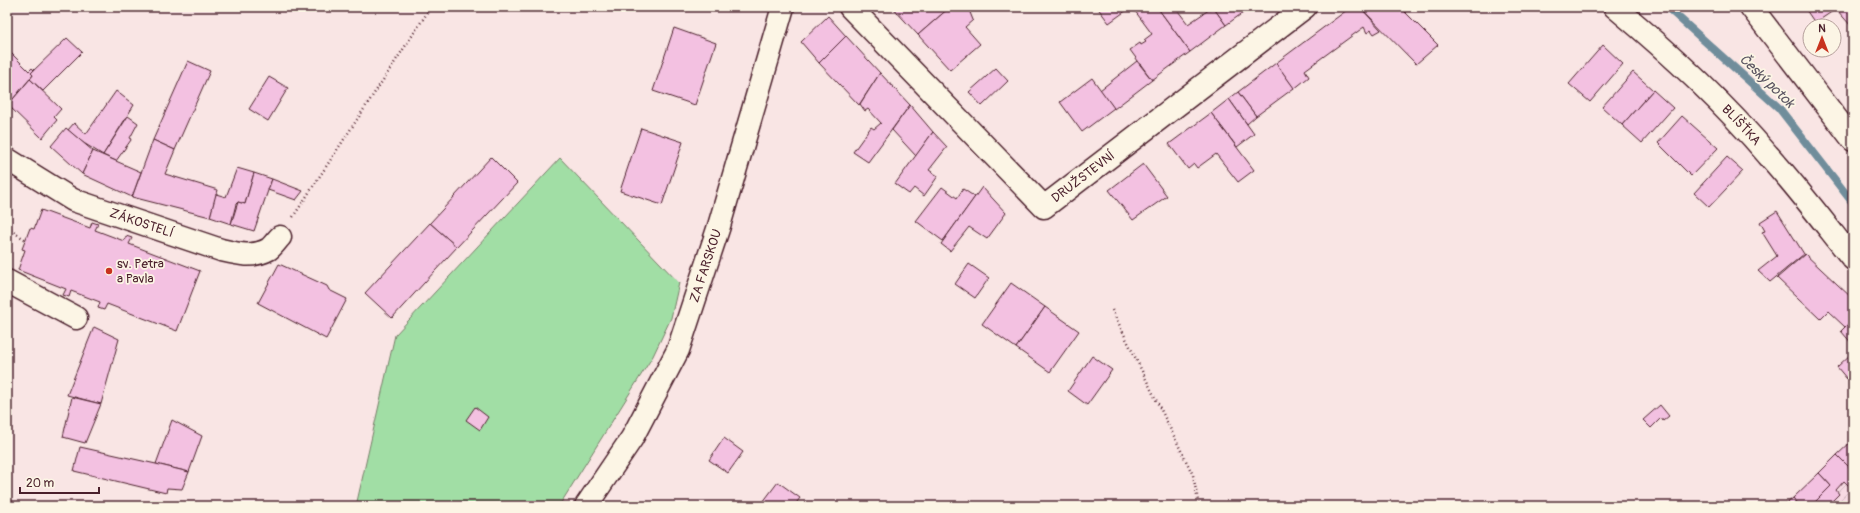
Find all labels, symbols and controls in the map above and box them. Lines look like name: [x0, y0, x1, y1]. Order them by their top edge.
north arrow: [1802, 18, 1842, 58]
text: N: [1818, 22, 1826, 35]
water label: Český potok: [1736, 51, 1799, 112]
street label: BLÍŠŤKA: [1718, 101, 1764, 149]
street label: DRUŽSTEVNÍ: [1048, 147, 1118, 206]
street label: ZÁKOSTELÍ: [108, 205, 176, 241]
street label: ZA FARSKOU: [686, 227, 725, 305]
place label: sv. Petra a Pavla: [117, 256, 164, 287]
marker: sv. Petra a Pavla: [104, 266, 114, 276]
scale bar: [20, 469, 99, 495]
text: 20 m: [26, 476, 55, 491]

